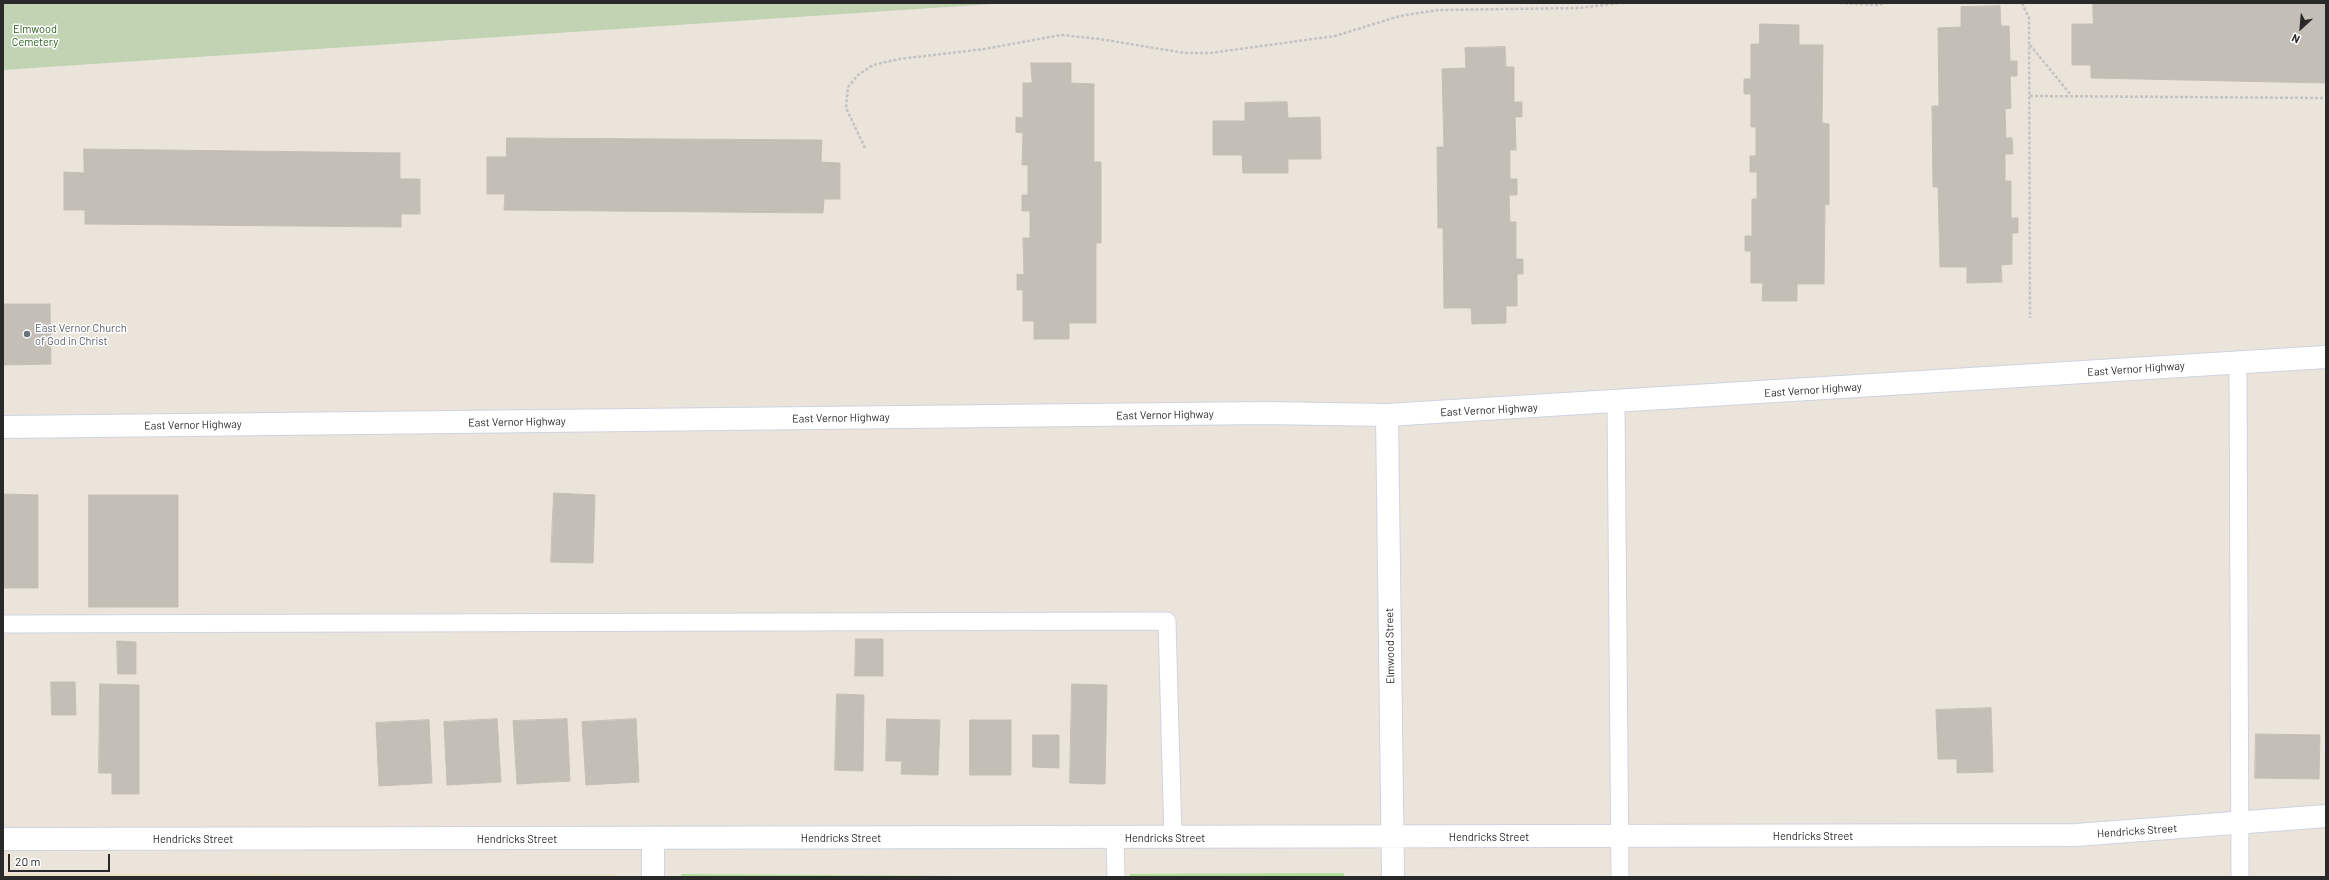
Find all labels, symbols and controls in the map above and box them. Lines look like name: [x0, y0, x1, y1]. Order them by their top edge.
north arrow: [2281, 8, 2321, 48]
park label: Elmwood Cemetery: [12, 22, 58, 48]
text: N: [2289, 32, 2302, 47]
place label: East Vernor Church of God in Christ: [35, 321, 127, 347]
marker: East Vernor Church of God in Christ: [22, 329, 32, 339]
street label: East Vernor Highway: [2087, 359, 2185, 379]
street label: East Vernor Highway: [1764, 380, 1862, 400]
street label: East Vernor Highway: [1440, 401, 1538, 419]
street label: East Vernor Highway: [1116, 408, 1214, 422]
street label: East Vernor Highway: [792, 411, 890, 425]
street label: East Vernor Highway: [468, 415, 566, 429]
street label: East Vernor Highway: [144, 418, 242, 432]
street label: Elmwood Street: [1383, 608, 1397, 684]
street label: Hendricks Street: [2096, 822, 2178, 840]
street label: Hendricks Street: [1773, 829, 1853, 843]
street label: Hendricks Street: [1449, 830, 1529, 844]
street label: Hendricks Street: [801, 831, 881, 845]
street label: Hendricks Street: [1125, 831, 1205, 845]
street label: Hendricks Street: [153, 832, 233, 846]
street label: Hendricks Street: [477, 832, 557, 846]
scale bar: [10, 846, 112, 872]
text: 20 m: [15, 854, 41, 868]

